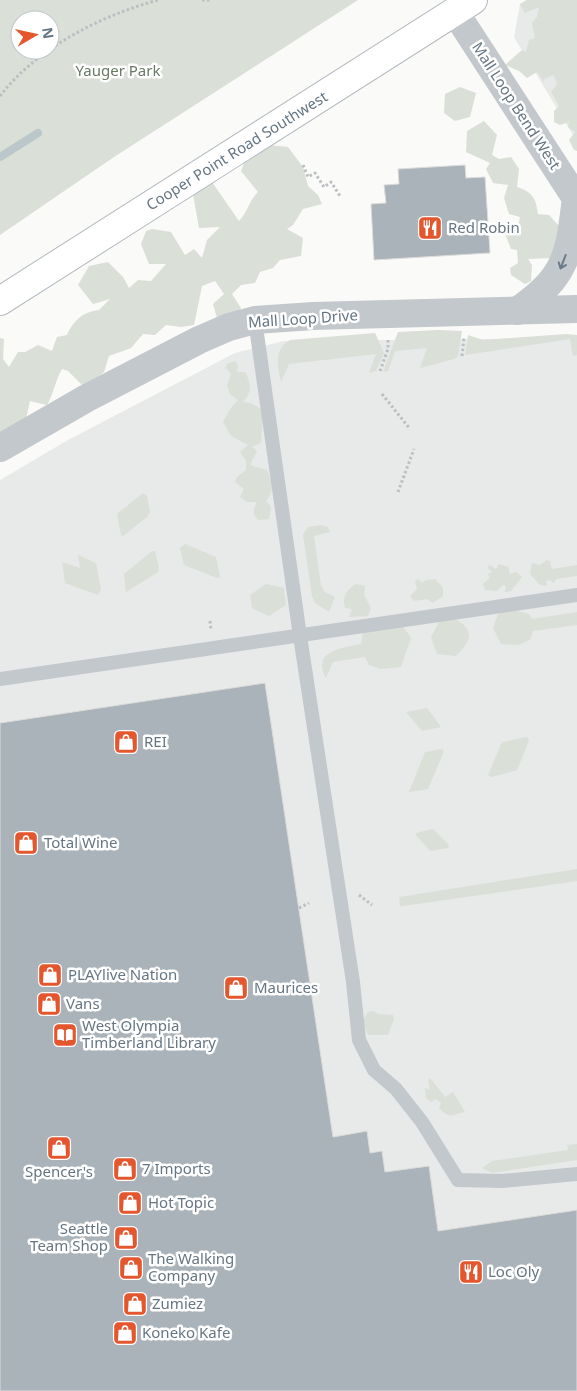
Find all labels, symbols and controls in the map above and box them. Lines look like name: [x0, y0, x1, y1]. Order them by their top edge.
north arrow: [10, 10, 60, 60]
text: N: [38, 26, 59, 40]
street label: Mall Loop Bend West: [468, 38, 566, 173]
park label: Yauger Park: [76, 60, 160, 80]
street label: Cooper Point Road Southwest: [142, 86, 331, 214]
restaurant icon: Red Robin: [417, 215, 443, 241]
place label: Red Robin: [448, 217, 520, 237]
one-way arrow: [558, 254, 567, 269]
street label: Mall Loop Drive: [247, 304, 358, 332]
shop icon: REI: [113, 729, 139, 755]
place label: REI: [144, 731, 167, 751]
shop icon: Total Wine: [13, 830, 39, 856]
place label: Total Wine: [44, 832, 118, 852]
shop icon: PLAYlive Nation: [37, 962, 63, 988]
place label: PLAYlive Nation: [68, 964, 177, 984]
shop icon: Maurices: [223, 975, 249, 1001]
place label: Maurices: [254, 977, 318, 997]
shop icon: Vans: [36, 991, 62, 1017]
place label: Vans: [66, 993, 100, 1013]
place label: West Olympia Timberland Library: [82, 1015, 216, 1052]
library icon: West Olympia Timberland Library: [52, 1022, 78, 1048]
shop icon: Spencer's: [46, 1135, 72, 1161]
shop icon: 7 Imports: [112, 1156, 138, 1182]
place label: 7 Imports: [142, 1158, 211, 1178]
place label: Spencer's: [25, 1161, 93, 1181]
shop icon: Hot Topic: [117, 1190, 143, 1216]
place label: Hot Topic: [148, 1192, 214, 1212]
place label: Seattle Team Shop: [30, 1218, 108, 1255]
shop icon: Seattle Team Shop: [113, 1225, 139, 1251]
place label: The Walking Company: [148, 1248, 234, 1285]
shop icon: The Walking Company: [118, 1255, 144, 1281]
restaurant icon: Loc Oly: [458, 1259, 484, 1285]
place label: Loc Oly: [488, 1261, 540, 1281]
shop icon: Zumiez: [122, 1291, 148, 1317]
place label: Zumiez: [152, 1293, 203, 1313]
shop icon: Koneko Kafe: [112, 1320, 138, 1346]
place label: Koneko Kafe: [142, 1322, 230, 1342]

